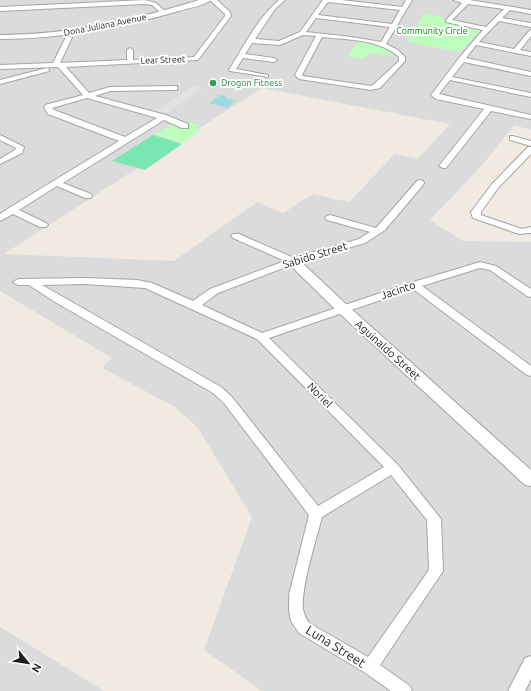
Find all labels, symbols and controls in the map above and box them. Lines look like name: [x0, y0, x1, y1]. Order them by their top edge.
street label: Dona Juliana Avenue: [63, 12, 147, 38]
park label: Community Circle: [396, 26, 468, 36]
street label: Lear Street: [140, 54, 186, 66]
marker: Drogon Fitness: [208, 78, 218, 88]
place label: Drogon Fitness: [221, 78, 282, 88]
street label: Sabido Street: [281, 239, 349, 270]
street label: Jacinto: [379, 278, 417, 302]
street label: Aguinaldo Street: [353, 318, 423, 383]
street label: Noriel: [305, 380, 335, 410]
street label: Luna Street: [304, 622, 368, 670]
north arrow: [8, 643, 48, 683]
text: N: [29, 661, 44, 675]

